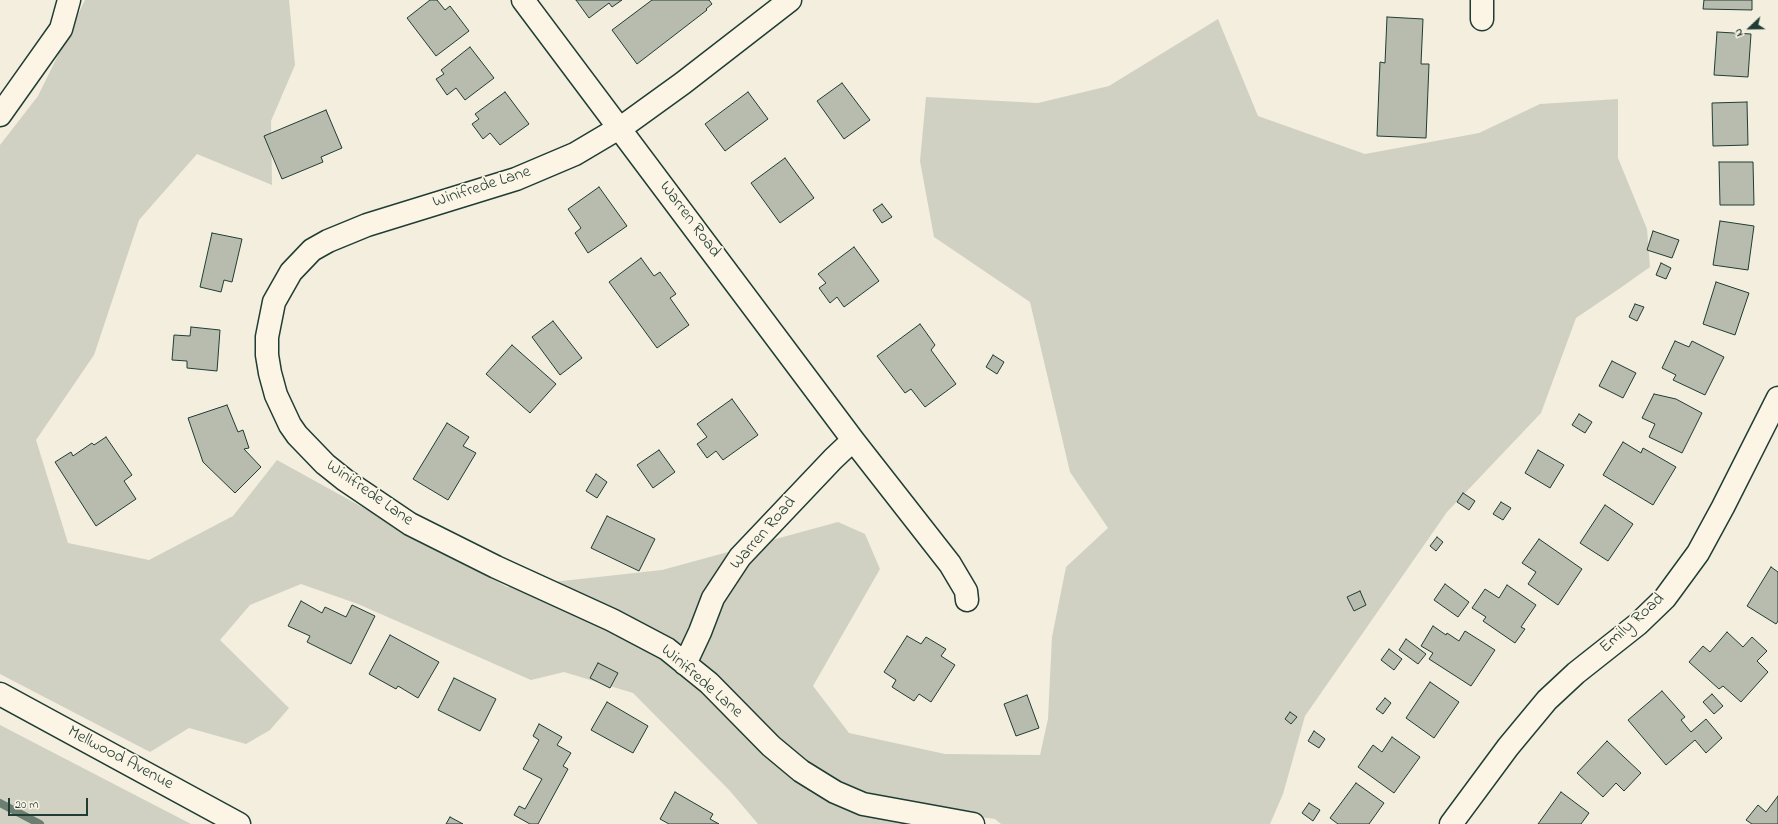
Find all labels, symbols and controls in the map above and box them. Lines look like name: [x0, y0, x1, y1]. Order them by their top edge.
north arrow: [1730, 8, 1770, 48]
text: N: [1730, 26, 1748, 39]
street label: Winifrede Lane: [430, 163, 534, 213]
street label: Warren Road: [654, 178, 724, 262]
street label: Winifrede Lane: [322, 456, 416, 532]
street label: Warren Road: [727, 493, 801, 575]
street label: Emily Road: [1596, 590, 1670, 658]
street label: Winifrede Lane: [656, 641, 746, 723]
street label: Mellwood Avenue: [64, 723, 176, 795]
scale bar: [10, 790, 90, 816]
text: 20 m: [15, 796, 38, 814]

